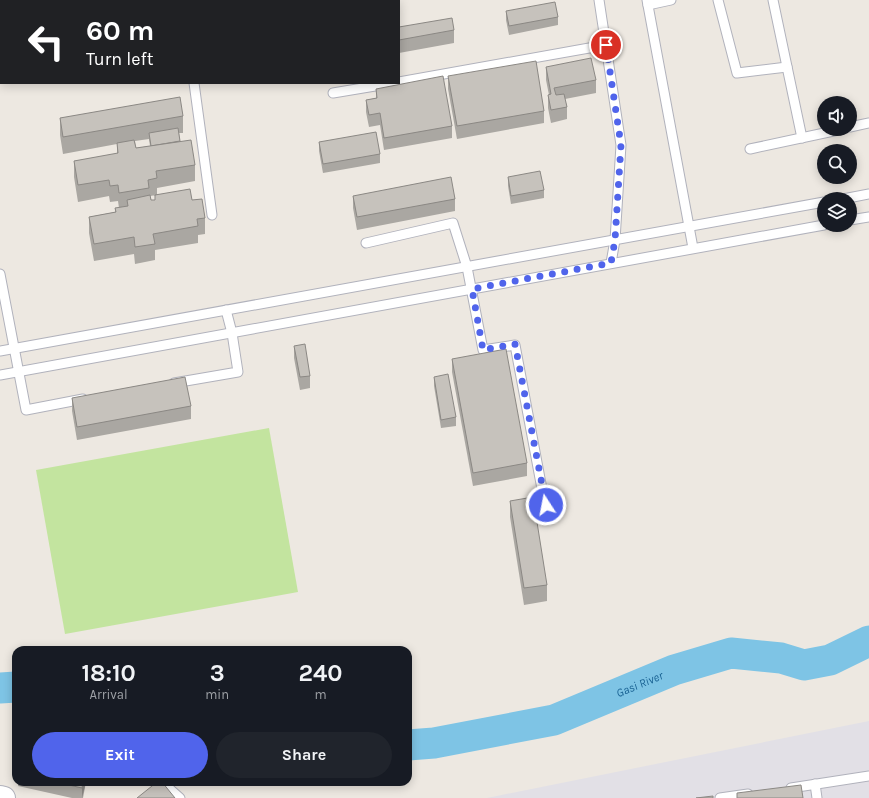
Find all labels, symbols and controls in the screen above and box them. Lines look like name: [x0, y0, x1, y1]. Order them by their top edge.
text: 60 m: [86, 14, 154, 47]
icon: left: [20, 16, 72, 68]
pin: [589, 28, 623, 62]
icon: arrive: [595, 34, 617, 56]
text: Turn left: [86, 48, 154, 70]
map controls: [817, 96, 857, 232]
button: sound: [817, 96, 857, 136]
button: search: [817, 144, 857, 184]
button: layers: [817, 192, 857, 232]
position arrow: [525, 484, 567, 526]
text: 18:10: [81, 659, 136, 687]
text: 3: [210, 659, 225, 687]
text: 240: [299, 659, 343, 687]
water label: Gasi River: [614, 668, 666, 700]
text: Arrival: [90, 687, 128, 702]
text: min: [205, 687, 229, 702]
text: m: [314, 687, 327, 702]
button: Exit: [32, 732, 208, 778]
button: Share: [216, 732, 392, 778]

